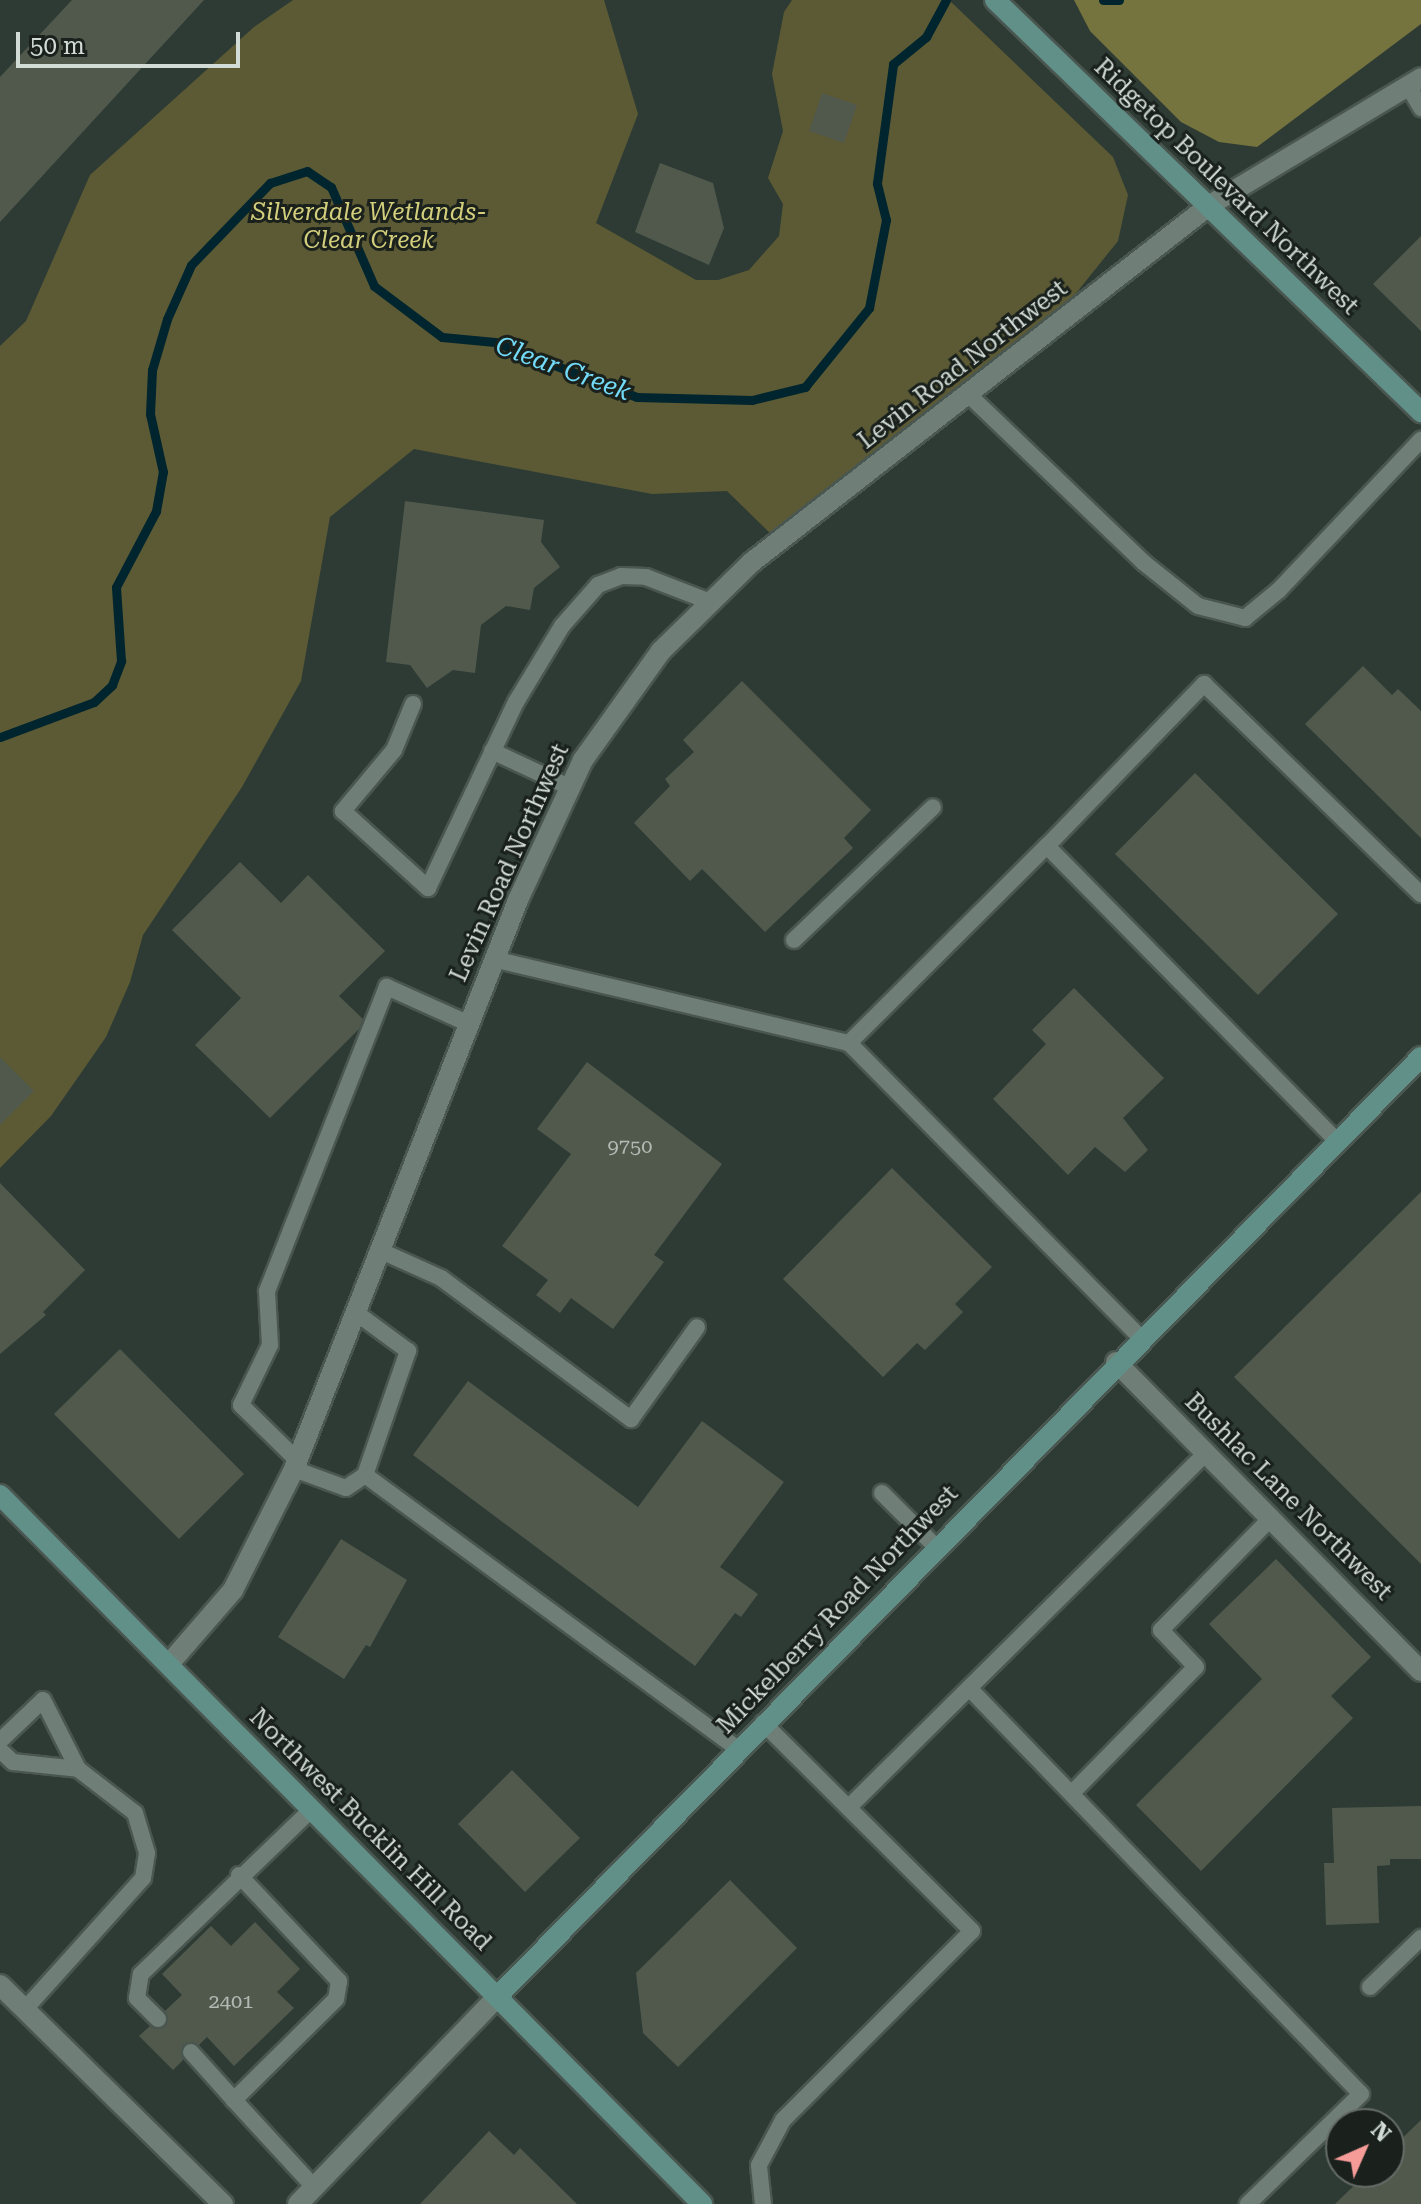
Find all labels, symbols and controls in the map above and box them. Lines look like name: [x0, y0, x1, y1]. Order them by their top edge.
scale bar: [20, 16, 244, 66]
text: 50 m: [30, 32, 85, 60]
street label: Ridgetop Boulevard Northwest: [1088, 53, 1364, 321]
park label: Silverdale Wetlands- Clear Creek: [251, 199, 487, 255]
street label: Levin Road Northwest: [853, 275, 1073, 455]
water label: Clear Creek: [491, 330, 635, 408]
street label: Levin Road Northwest: [445, 740, 575, 986]
house number: 9750: [608, 1134, 652, 1158]
street label: Bushlac Lane Northwest: [1179, 1388, 1397, 1606]
street label: Mickelberry Road Northwest: [712, 1480, 964, 1740]
street label: Northwest Bucklin Hill Road: [243, 1703, 497, 1957]
house number: 2401: [209, 1989, 253, 2013]
north arrow: [1325, 2108, 1405, 2188]
text: N: [1366, 2117, 1396, 2147]

